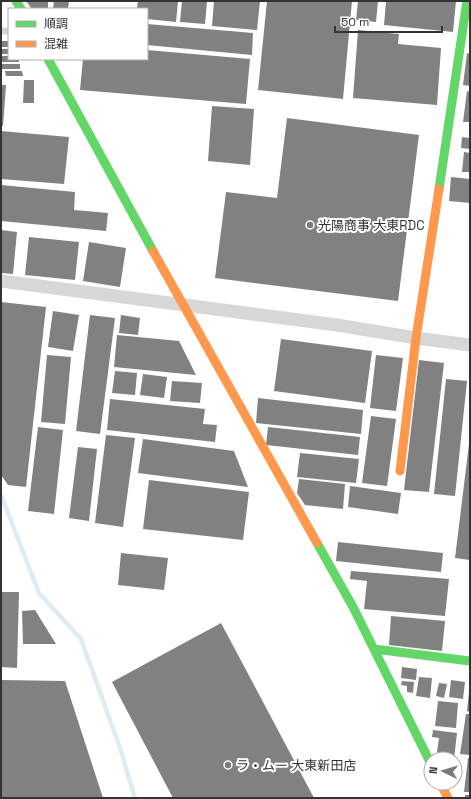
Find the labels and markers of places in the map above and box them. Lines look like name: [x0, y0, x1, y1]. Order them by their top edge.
place label: 光陽商事 大東RDC: [318, 217, 425, 234]
marker: 光陽商事 大東RDC: [305, 220, 315, 230]
place label: ラ・ムー 大東新田店: [236, 757, 356, 774]
marker: ラ・ムー 大東新田店: [223, 760, 233, 770]

